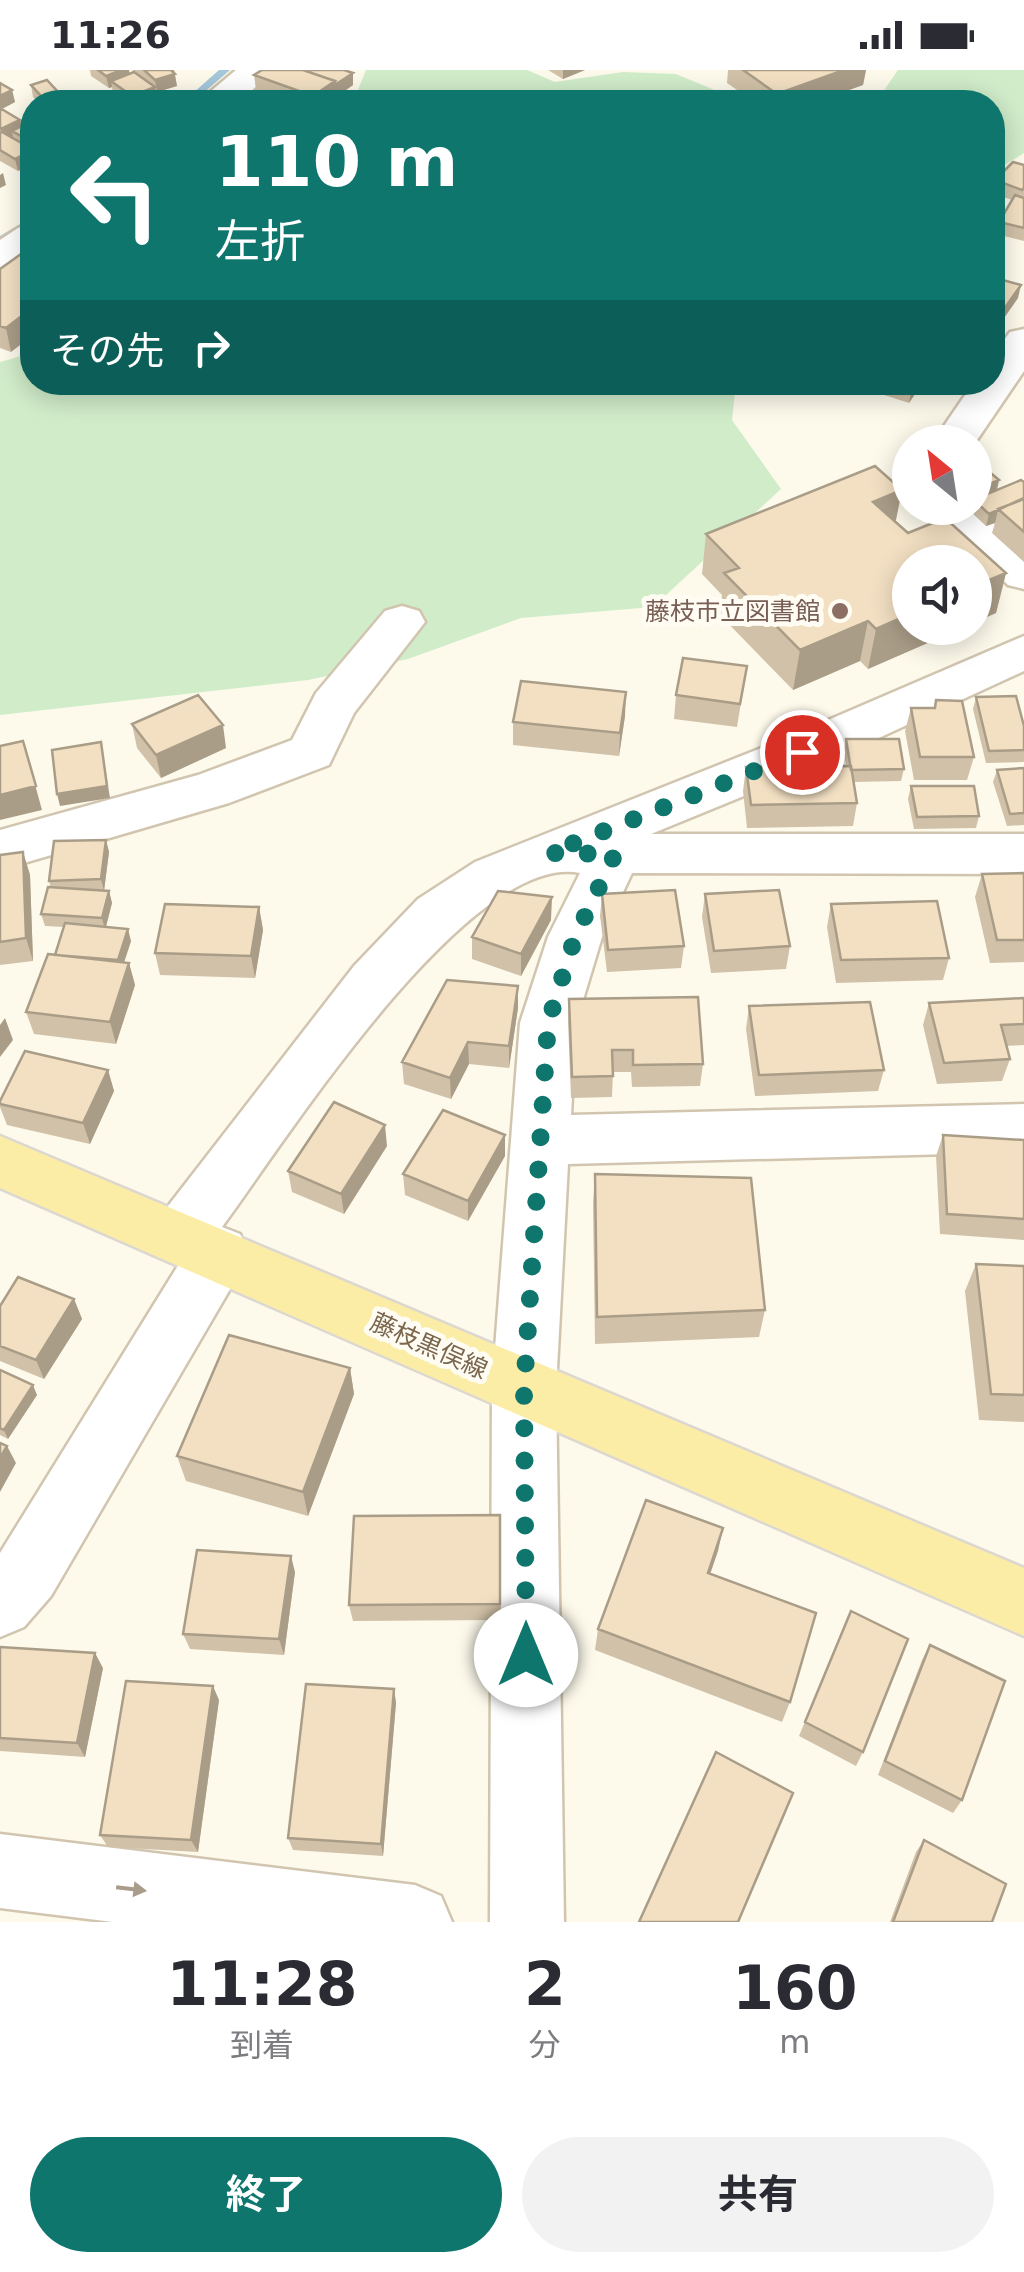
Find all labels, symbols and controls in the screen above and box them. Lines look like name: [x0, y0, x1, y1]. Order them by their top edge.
text: 11:26: [50, 13, 171, 57]
text: 110 m: [215, 121, 458, 203]
icon: left: [50, 130, 180, 260]
text: 左折: [215, 215, 305, 268]
icon: right: [184, 320, 239, 375]
text: その先: [50, 329, 164, 373]
north arrow: [892, 425, 992, 525]
map controls: [892, 425, 992, 645]
button: sound: [892, 545, 992, 645]
place label: 藤枝市立図書館: [645, 597, 820, 626]
marker: 藤枝市立図書館: [829, 600, 851, 622]
pin: [760, 710, 845, 795]
icon: arrive: [775, 725, 830, 780]
street label: 藤枝黒俣線: [366, 1307, 492, 1385]
position arrow: [474, 1603, 578, 1707]
one-way arrow: [116, 1881, 148, 1897]
text: 11:28: [167, 1949, 358, 2019]
text: 2: [524, 1949, 566, 2019]
text: 160: [732, 1953, 858, 2023]
text: m: [779, 2023, 810, 2061]
text: 到着: [230, 2026, 294, 2064]
text: 分: [529, 2026, 561, 2064]
button: 終了: [30, 2137, 502, 2252]
button: 共有: [522, 2137, 994, 2252]

